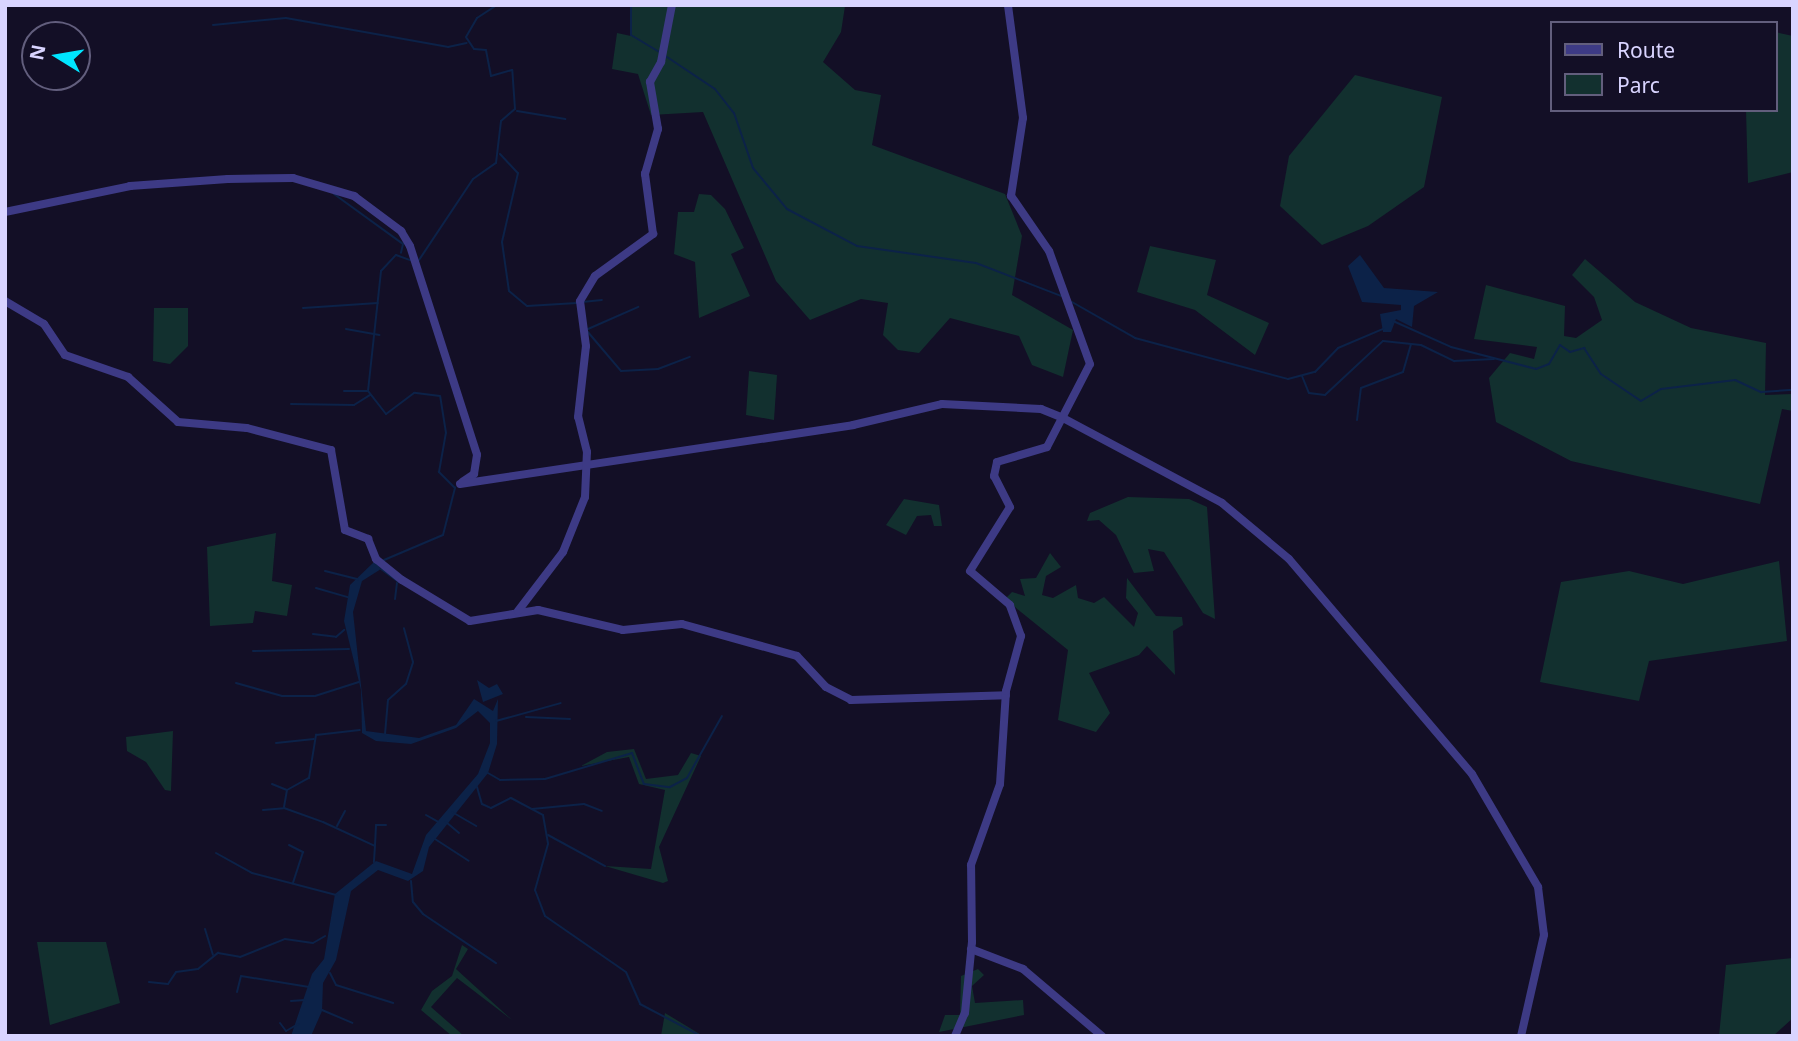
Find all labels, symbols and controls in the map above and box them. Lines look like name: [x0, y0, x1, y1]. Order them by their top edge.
north arrow: [21, 21, 91, 91]
legend: [1549, 21, 1777, 112]
text: Route: [1617, 36, 1675, 64]
text: N: [23, 42, 52, 62]
text: Parc: [1617, 71, 1660, 99]

